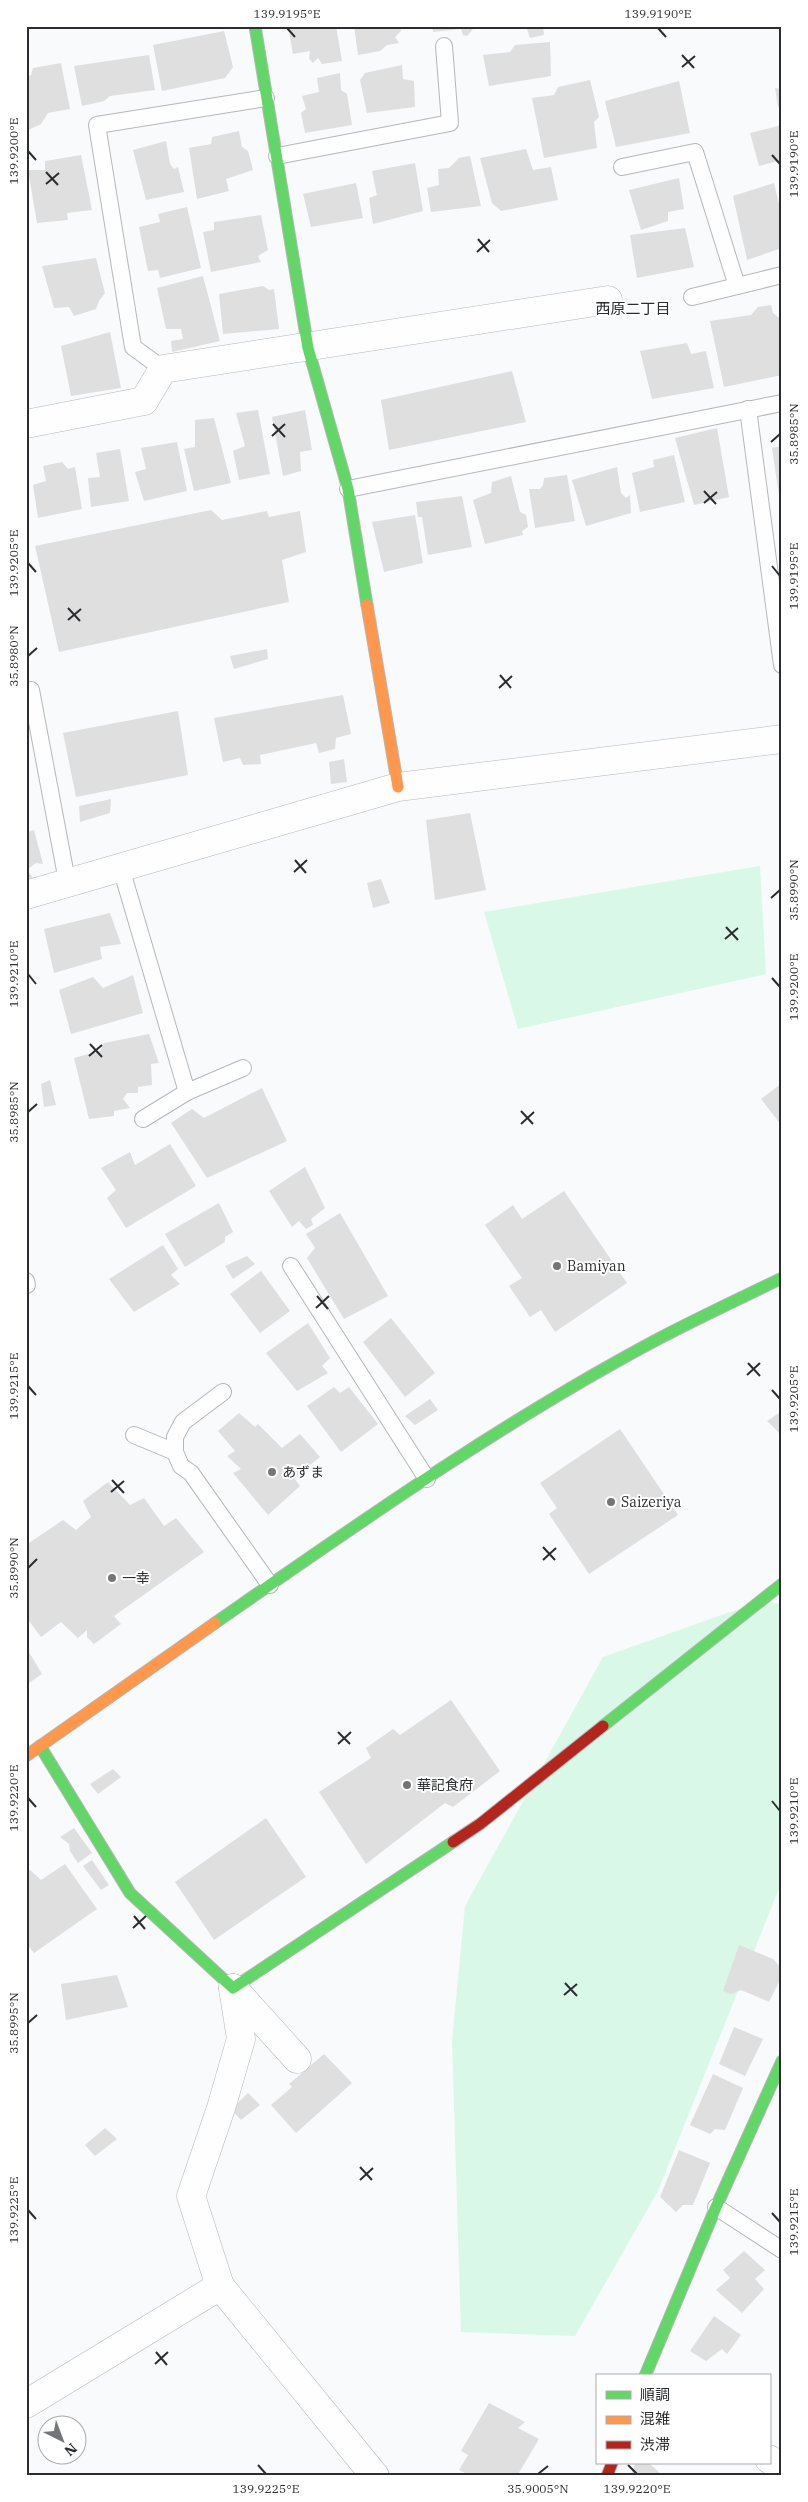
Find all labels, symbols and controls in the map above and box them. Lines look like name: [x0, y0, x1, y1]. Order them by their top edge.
text: 139.9195°E: [254, 6, 320, 21]
text: 139.9190°E: [625, 6, 691, 21]
text: 139.9200°E: [6, 118, 21, 184]
text: 139.9190°E: [786, 131, 801, 197]
district label: 西原二丁目: [595, 299, 671, 318]
text: 35.8985°N: [786, 403, 801, 465]
text: 139.9205°E: [6, 530, 21, 596]
text: 139.9195°E: [786, 543, 801, 609]
text: 35.8980°N: [6, 625, 21, 687]
text: 35.8990°N: [786, 859, 801, 921]
text: 139.9210°E: [6, 941, 21, 1007]
text: 139.9200°E: [786, 954, 801, 1020]
text: 35.8985°N: [6, 1081, 21, 1143]
place label: Bamiyan: [567, 1257, 626, 1275]
marker: Bamiyan: [551, 1260, 563, 1272]
text: 139.9215°E: [6, 1353, 21, 1419]
text: 139.9205°E: [786, 1366, 801, 1432]
place label: あずま: [282, 1463, 324, 1481]
marker: あずま: [266, 1466, 278, 1478]
place label: Saizeriya: [621, 1493, 682, 1511]
marker: Saizeriya: [605, 1496, 617, 1508]
text: 35.8990°N: [6, 1537, 21, 1599]
place label: 一幸: [122, 1569, 150, 1587]
marker: 一幸: [106, 1572, 118, 1584]
text: 139.9220°E: [6, 1765, 21, 1831]
place label: 華記食府: [417, 1776, 473, 1794]
text: 139.9210°E: [786, 1778, 801, 1844]
marker: 華記食府: [401, 1779, 413, 1791]
text: 35.8995°N: [6, 1992, 21, 2054]
text: 139.9225°E: [6, 2177, 21, 2243]
text: 139.9215°E: [786, 2189, 801, 2255]
legend: [596, 2374, 770, 2464]
text: 順調: [640, 2385, 670, 2404]
text: 混雑: [640, 2409, 670, 2428]
north arrow: [38, 2414, 88, 2464]
text: 渋滞: [640, 2435, 670, 2454]
text: N: [61, 2439, 81, 2460]
text: 139.9225°E: [233, 2481, 299, 2496]
text: 35.9005°N: [507, 2481, 569, 2496]
text: 139.9220°E: [604, 2481, 670, 2496]

